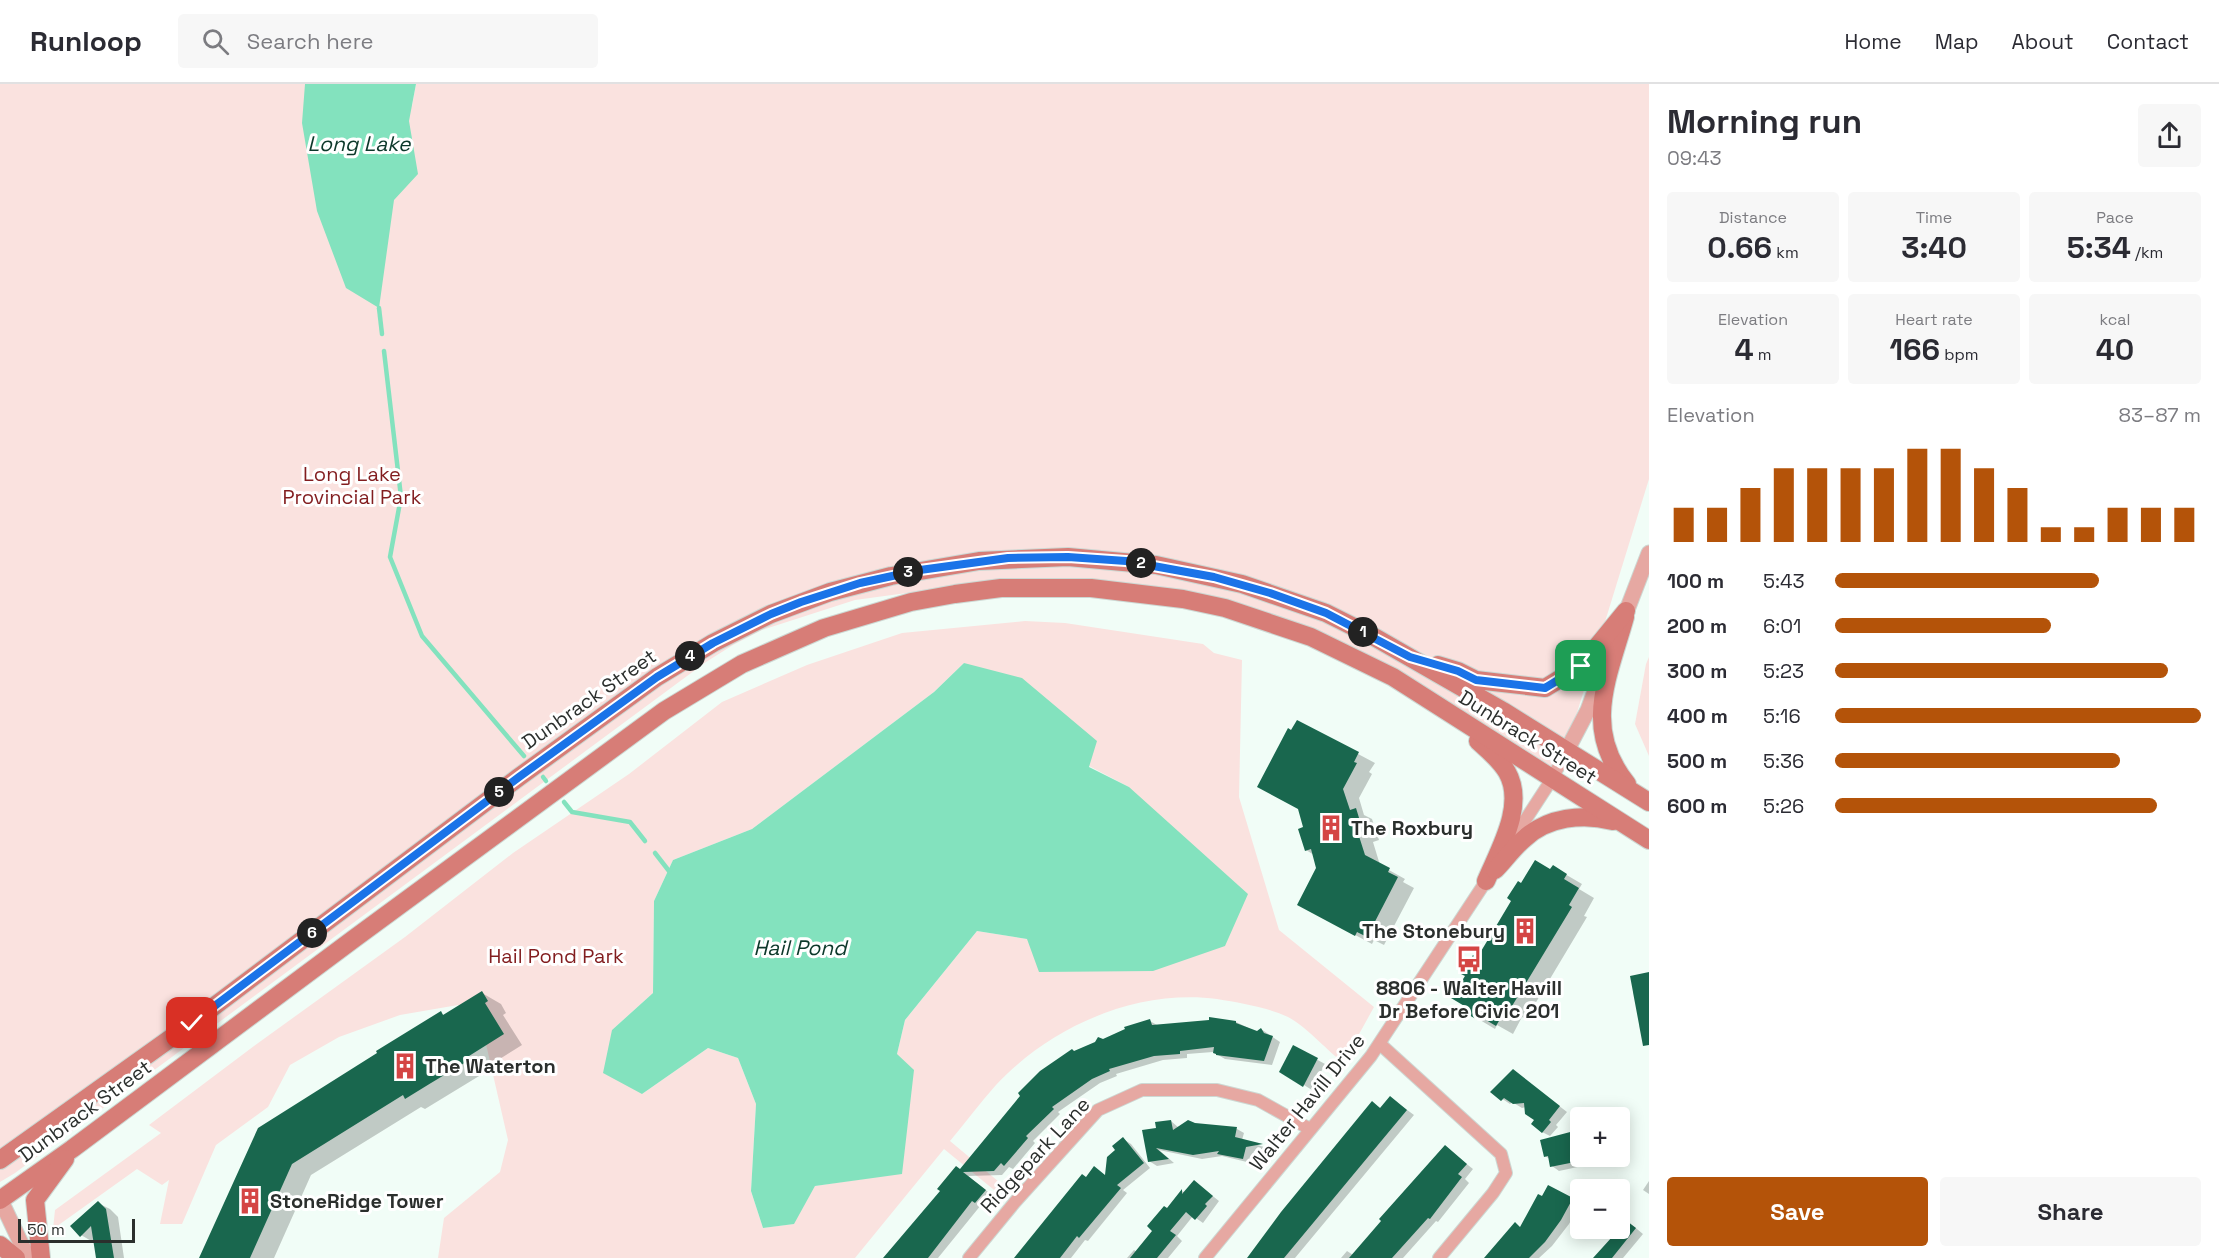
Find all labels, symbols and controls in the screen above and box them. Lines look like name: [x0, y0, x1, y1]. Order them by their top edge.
search box: [178, 14, 598, 68]
text: Runloop: [30, 23, 142, 59]
icon: search: [199, 25, 232, 58]
text: Search here: [247, 27, 374, 55]
text: Home: [1844, 28, 1902, 55]
text: Map: [1935, 28, 1979, 55]
text: About: [2012, 28, 2074, 55]
text: Contact: [2107, 28, 2189, 55]
text: Morning run: [1667, 101, 1862, 143]
button: share: [2138, 104, 2201, 167]
water label: Long Lake: [308, 130, 412, 157]
text: 09:43: [1667, 145, 1722, 171]
text: Distance: [1719, 207, 1787, 228]
text: Time: [1916, 207, 1952, 228]
text: Pace: [2096, 207, 2134, 228]
text: 0.66: [1707, 228, 1772, 267]
text: 3:40: [1901, 228, 1967, 267]
text: 5:34: [2067, 228, 2131, 267]
text: km: [1772, 242, 1799, 263]
text: /km: [2131, 242, 2163, 263]
text: Elevation: [1718, 309, 1788, 330]
text: Heart rate: [1895, 309, 1973, 330]
text: kcal: [2100, 309, 2130, 330]
text: 4: [1735, 330, 1754, 369]
text: 166: [1889, 330, 1940, 369]
text: 40: [2096, 330, 2134, 369]
text: m: [1754, 344, 1771, 365]
text: bpm: [1940, 344, 1979, 365]
text: Elevation: [1667, 402, 1755, 428]
text: 83–87 m: [2118, 402, 2201, 428]
park label: Long Lake Provincial Park: [282, 461, 422, 510]
pin: 2: [1126, 548, 1156, 578]
text: 2: [1136, 552, 1146, 573]
pin: 3: [893, 557, 923, 587]
text: 3: [903, 561, 913, 582]
text: 100 m: [1667, 568, 1724, 594]
text: 5:43: [1763, 568, 1805, 594]
text: 200 m: [1667, 613, 1727, 639]
text: 6:01: [1763, 613, 1801, 639]
pin: 1: [1348, 617, 1378, 647]
text: 1: [1359, 621, 1367, 642]
pin: [1555, 640, 1606, 691]
pin: 4: [675, 641, 705, 671]
street label: Dunbrack Street: [517, 643, 661, 755]
text: 4: [685, 645, 695, 666]
icon: arrive: [1564, 649, 1597, 682]
text: 300 m: [1667, 658, 1727, 684]
text: 5:23: [1763, 658, 1804, 684]
street label: Dunbrack Street: [1454, 684, 1602, 790]
text: 400 m: [1667, 703, 1728, 729]
text: 5:16: [1763, 703, 1801, 729]
text: 500 m: [1667, 748, 1727, 774]
text: 5:36: [1763, 748, 1804, 774]
pin: 5: [484, 777, 514, 807]
text: 5: [494, 781, 504, 802]
text: 600 m: [1667, 793, 1727, 819]
text: 5:26: [1763, 793, 1804, 819]
building icon: The Roxbury: [1316, 813, 1346, 843]
place label: The Roxbury: [1351, 815, 1473, 841]
building icon: The Stonebury: [1510, 916, 1540, 946]
pin: 6: [297, 918, 327, 948]
place label: The Stonebury: [1362, 918, 1505, 944]
text: 6: [307, 922, 317, 943]
water label: Hail Pond: [753, 934, 849, 961]
park label: Hail Pond Park: [488, 943, 624, 969]
bus stop icon: 8806 - Walter Havill Dr Before Civic 201: [1454, 944, 1484, 974]
place label: 8806 - Walter Havill Dr Before Civic 201: [1376, 975, 1562, 1024]
pin: [166, 997, 217, 1048]
icon: check: [175, 1006, 208, 1039]
street label: Walter Havill Drive: [1244, 1028, 1370, 1176]
building icon: The Waterton: [390, 1051, 420, 1081]
place label: The Waterton: [425, 1053, 556, 1079]
street label: Dunbrack Street: [13, 1054, 157, 1168]
street label: Ridgepark Lane: [975, 1091, 1095, 1219]
map controls: [1570, 1107, 1630, 1239]
button: +: [1570, 1107, 1630, 1167]
button: Save: [1667, 1177, 1928, 1246]
button: Share: [1940, 1177, 2201, 1246]
button: −: [1570, 1179, 1630, 1239]
building icon: StoneRidge Tower: [235, 1186, 265, 1216]
place label: StoneRidge Tower: [270, 1188, 444, 1214]
scale bar: [18, 1216, 135, 1244]
text: 50 m: [27, 1219, 65, 1240]

